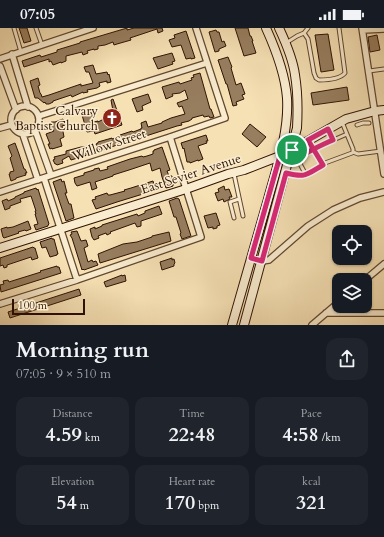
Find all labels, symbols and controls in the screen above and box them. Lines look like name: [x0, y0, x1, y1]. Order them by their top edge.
text: 07:05: [20, 4, 55, 24]
place label: Calvary Baptist Church: [15, 102, 98, 135]
church icon: Calvary Baptist Church: [101, 107, 123, 129]
street label: Willow Street: [69, 125, 148, 166]
pin: [275, 133, 309, 167]
icon: arrive: [281, 139, 303, 161]
street label: East Sevier Avenue: [139, 149, 244, 199]
map controls: [332, 225, 372, 313]
button: locate: [332, 225, 372, 265]
button: layers: [332, 273, 372, 313]
scale bar: [12, 297, 85, 316]
text: 100 m: [18, 298, 47, 313]
text: Morning run: [16, 335, 149, 365]
button: share: [326, 338, 368, 380]
text: 07:05 · 9 × 510 m: [16, 365, 111, 383]
text: Distance: [53, 406, 93, 421]
text: Time: [179, 406, 205, 421]
text: Pace: [301, 406, 322, 421]
text: 4.59: [45, 421, 82, 448]
text: 22:48: [169, 421, 215, 448]
text: 4:58: [282, 421, 319, 448]
text: km: [82, 430, 100, 445]
text: /km: [319, 430, 340, 445]
text: Elevation: [51, 474, 95, 489]
text: Heart rate: [169, 474, 215, 489]
text: kcal: [302, 474, 321, 489]
text: 54: [56, 489, 77, 516]
text: 170: [165, 489, 195, 516]
text: 321: [296, 489, 327, 516]
text: m: [77, 498, 89, 513]
text: bpm: [195, 498, 219, 513]

